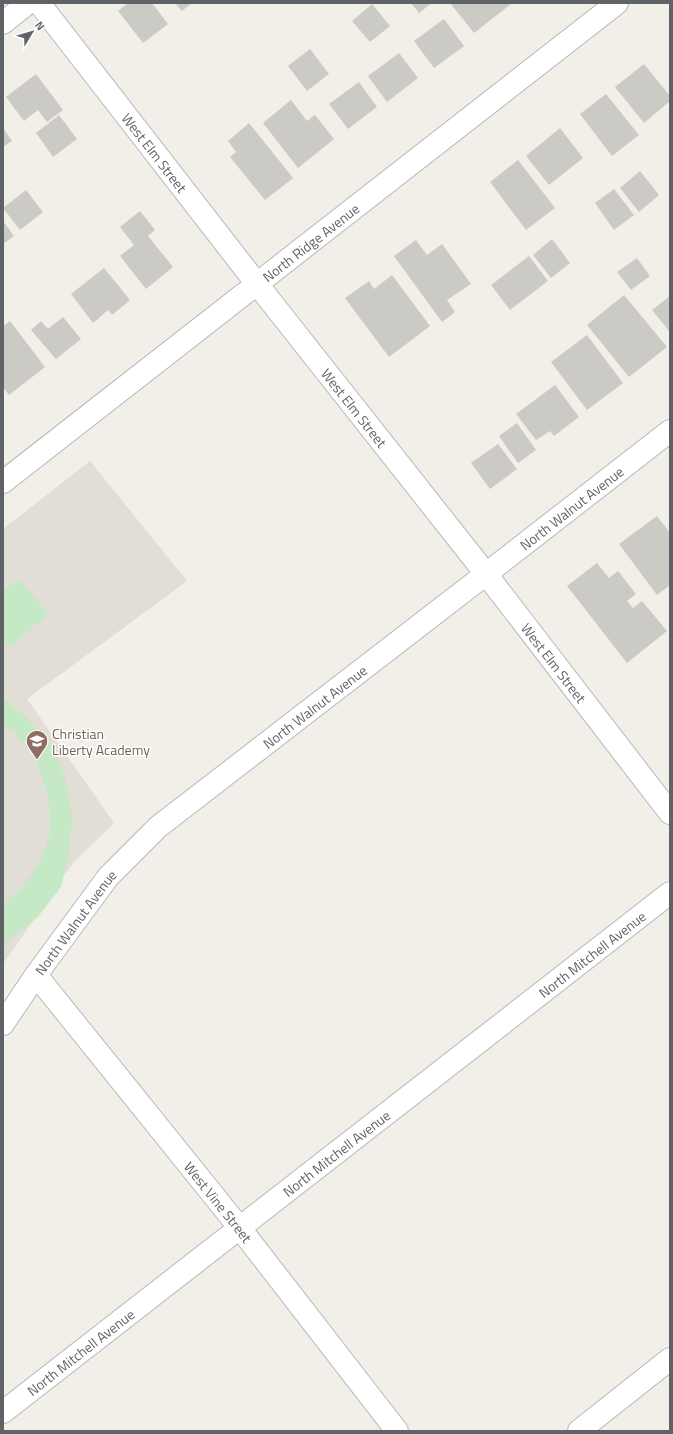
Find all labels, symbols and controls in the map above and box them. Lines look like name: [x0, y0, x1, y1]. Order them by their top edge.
north arrow: [12, 12, 52, 52]
text: N: [31, 18, 49, 34]
street label: West Elm Street: [117, 108, 193, 197]
street label: North Ridge Avenue: [258, 198, 363, 287]
street label: West Elm Street: [317, 363, 392, 452]
street label: North Walnut Avenue: [515, 461, 628, 555]
street label: West Elm Street: [517, 618, 592, 707]
street label: North Walnut Avenue: [258, 659, 371, 753]
place label: Christian Liberty Academy: [52, 723, 150, 760]
school or university icon: Christian Liberty Academy: [24, 728, 50, 761]
street label: North Walnut Avenue: [29, 864, 121, 979]
street label: North Mitchell Avenue: [534, 905, 650, 1002]
street label: North Mitchell Avenue: [278, 1104, 394, 1201]
street label: West Vine Street: [179, 1157, 258, 1247]
street label: North Mitchell Avenue: [22, 1303, 139, 1400]

